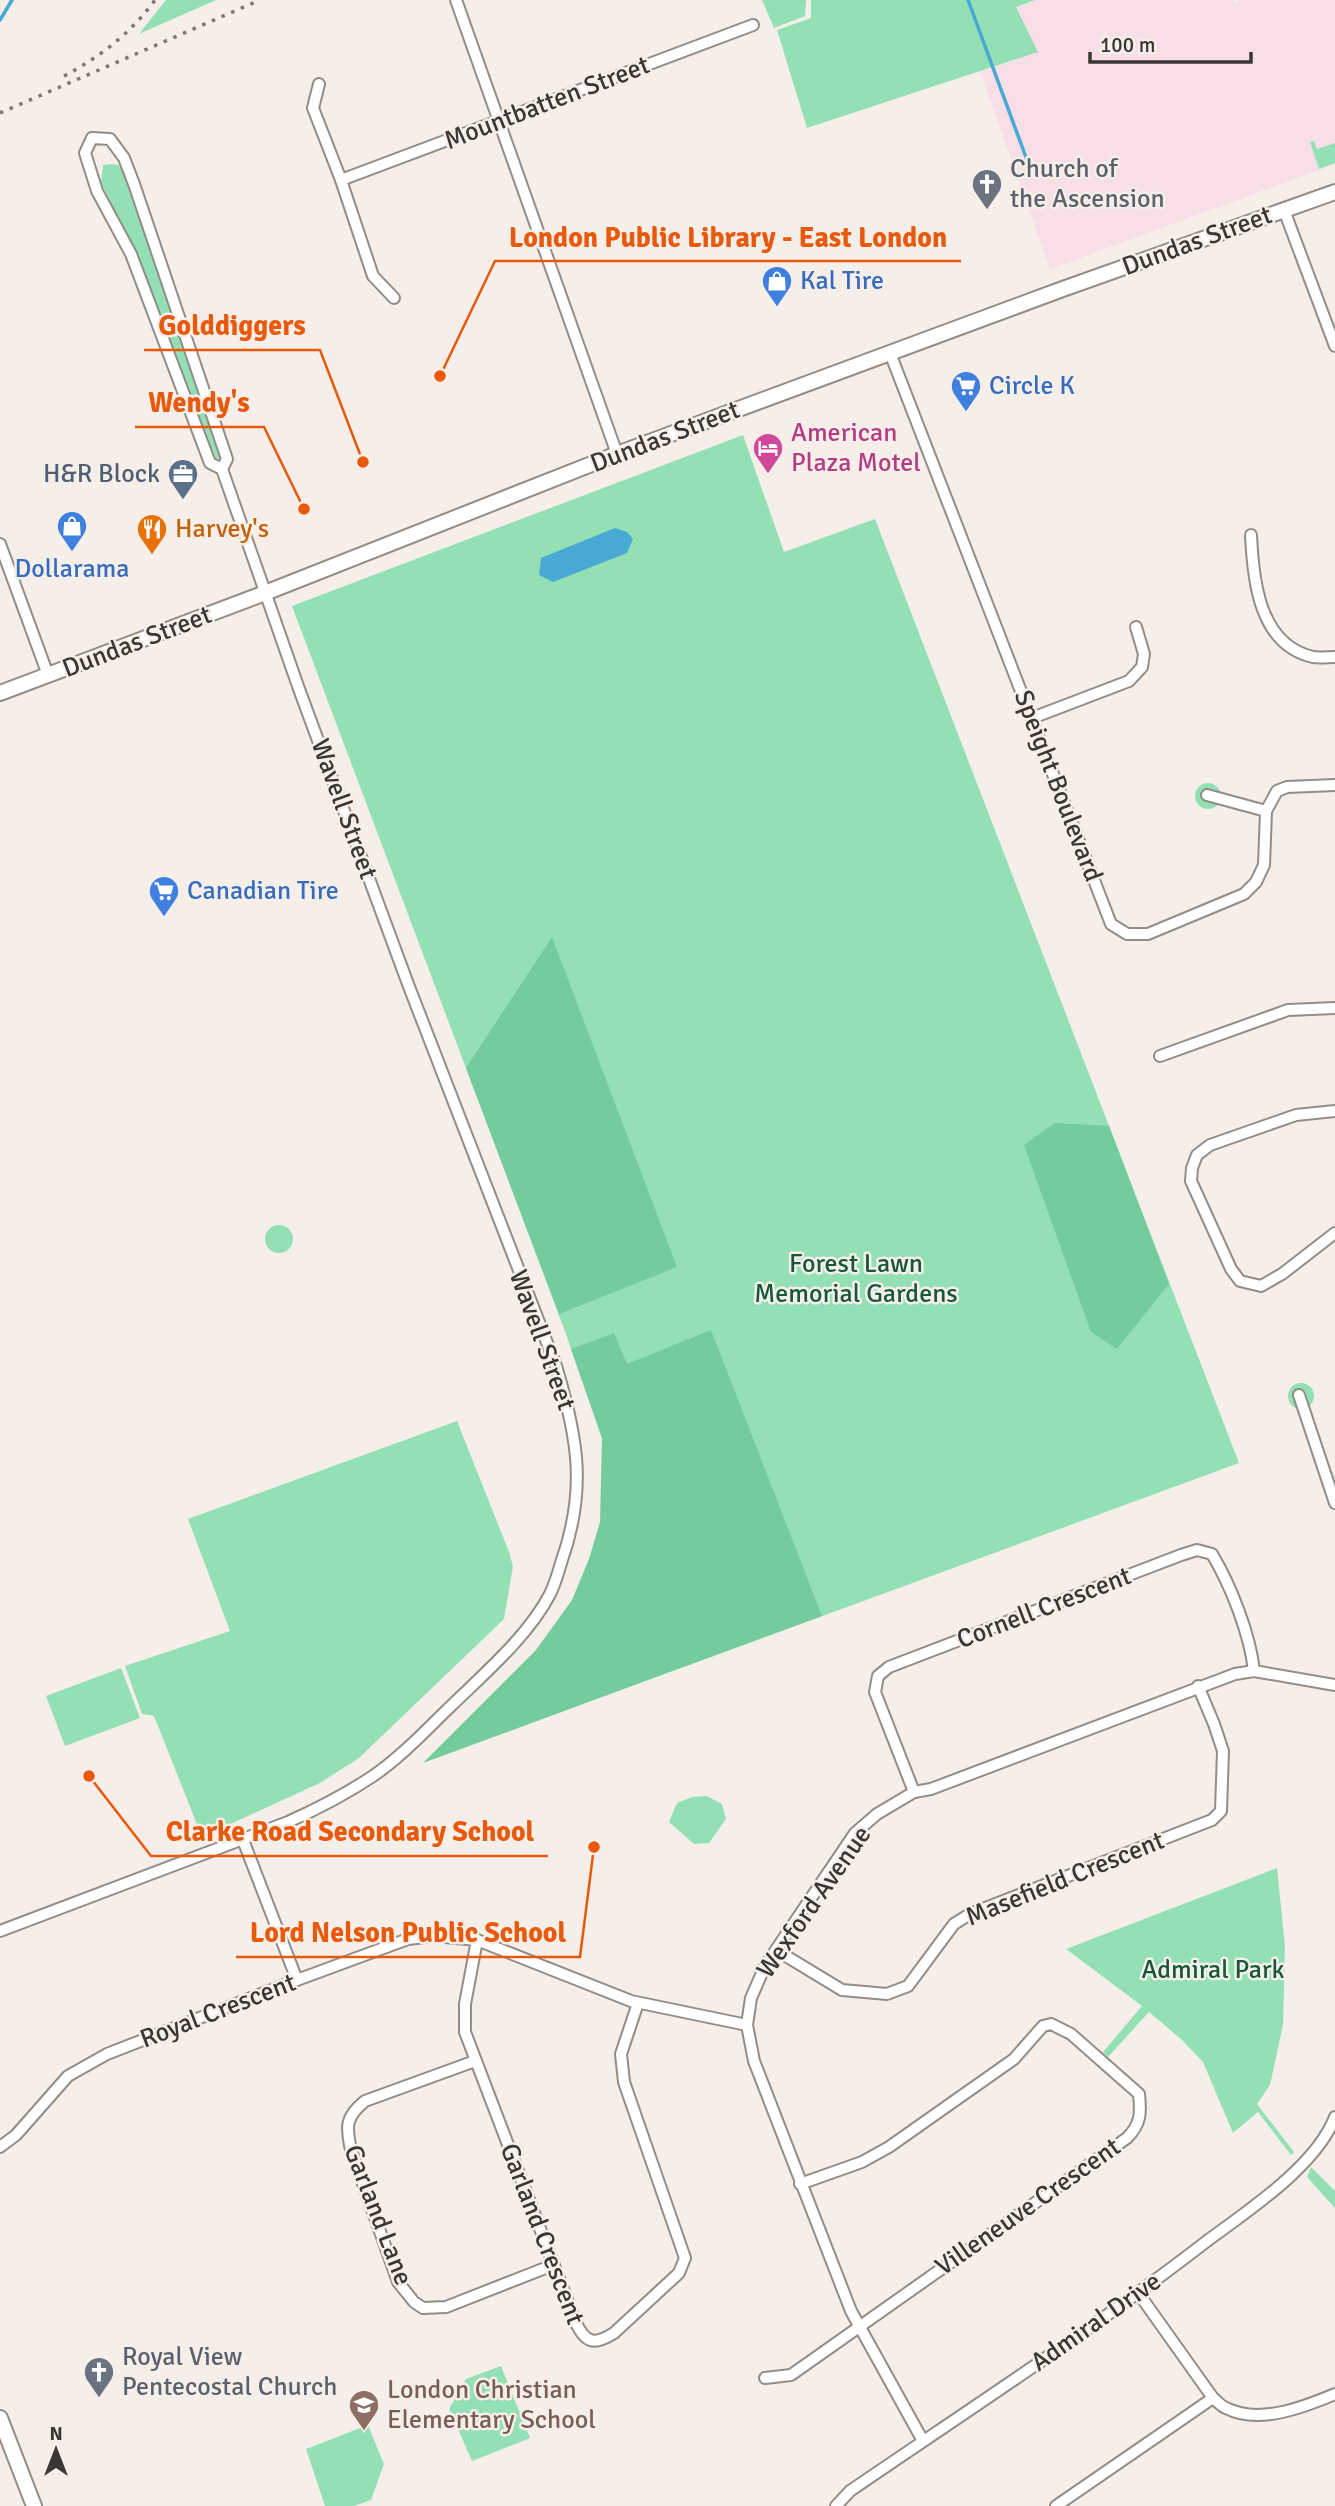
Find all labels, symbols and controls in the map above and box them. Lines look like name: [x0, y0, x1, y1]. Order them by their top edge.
scale bar: [1090, 21, 1251, 65]
text: 100 m: [1100, 32, 1155, 58]
street label: Mountbatten Street: [440, 49, 654, 157]
place label: Church of the Ascension: [1010, 153, 1165, 215]
church icon: Church of the Ascension: [970, 167, 1004, 211]
street label: Dundas Street: [1118, 199, 1276, 283]
callout: London Public Library - East London: [495, 212, 961, 261]
text: London Public Library - East London: [509, 221, 947, 255]
shop icon: Kal Tire: [760, 264, 794, 308]
place label: Kal Tire: [800, 265, 884, 297]
callout: Golddiggers: [144, 301, 320, 350]
text: Golddiggers: [158, 309, 306, 343]
supermarket icon: Circle K: [949, 369, 983, 413]
place label: Circle K: [989, 370, 1075, 402]
callout: Wendy's: [135, 378, 264, 427]
text: Wendy's: [148, 386, 250, 420]
street label: Dundas Street: [586, 394, 744, 480]
place label: American Plaza Motel: [791, 417, 921, 479]
hotel icon: American Plaza Motel: [751, 431, 785, 475]
office icon: H&R Block: [166, 457, 200, 501]
place label: H&R Block: [43, 458, 160, 490]
shop icon: Dollarama: [55, 509, 89, 553]
restaurant icon: Harvey's: [135, 512, 169, 556]
place label: Harvey's: [175, 513, 269, 545]
place label: Dollarama: [14, 553, 130, 585]
street label: Dundas Street: [58, 599, 216, 685]
street label: Speight Boulevard: [1007, 686, 1109, 886]
street label: Wavell Street: [304, 735, 384, 883]
supermarket icon: Canadian Tire: [147, 874, 181, 918]
place label: Canadian Tire: [187, 875, 339, 907]
park label: Forest Lawn Memorial Gardens: [754, 1248, 958, 1310]
street label: Wavell Street: [502, 1266, 582, 1414]
street label: Cornell Crescent: [952, 1560, 1136, 1656]
callout: Clarke Road Secondary School: [151, 1807, 548, 1856]
text: Clarke Road Secondary School: [166, 1815, 535, 1849]
street label: Wexford Avenue: [750, 1820, 878, 1984]
street label: Masefield Crescent: [961, 1825, 1169, 1933]
callout: Lord Nelson Public School: [236, 1908, 580, 1957]
text: Lord Nelson Public School: [250, 1916, 566, 1950]
park label: Admiral Park: [1141, 1954, 1285, 1986]
street label: Royal Crescent: [136, 1967, 300, 2055]
street label: Villeneuve Crescent: [929, 2131, 1127, 2283]
street label: Garland Crescent: [493, 2139, 591, 2329]
street label: Garland Lane: [337, 2140, 419, 2290]
street label: Admiral Drive: [1025, 2265, 1167, 2379]
place label: Royal View Pentecostal Church: [122, 2341, 337, 2403]
church icon: Royal View Pentecostal Church: [82, 2355, 116, 2399]
place label: London Christian Elementary School: [387, 2374, 596, 2436]
school or university icon: London Christian Elementary School: [347, 2388, 381, 2432]
north arrow: [21, 2415, 91, 2485]
text: N: [49, 2422, 63, 2446]

